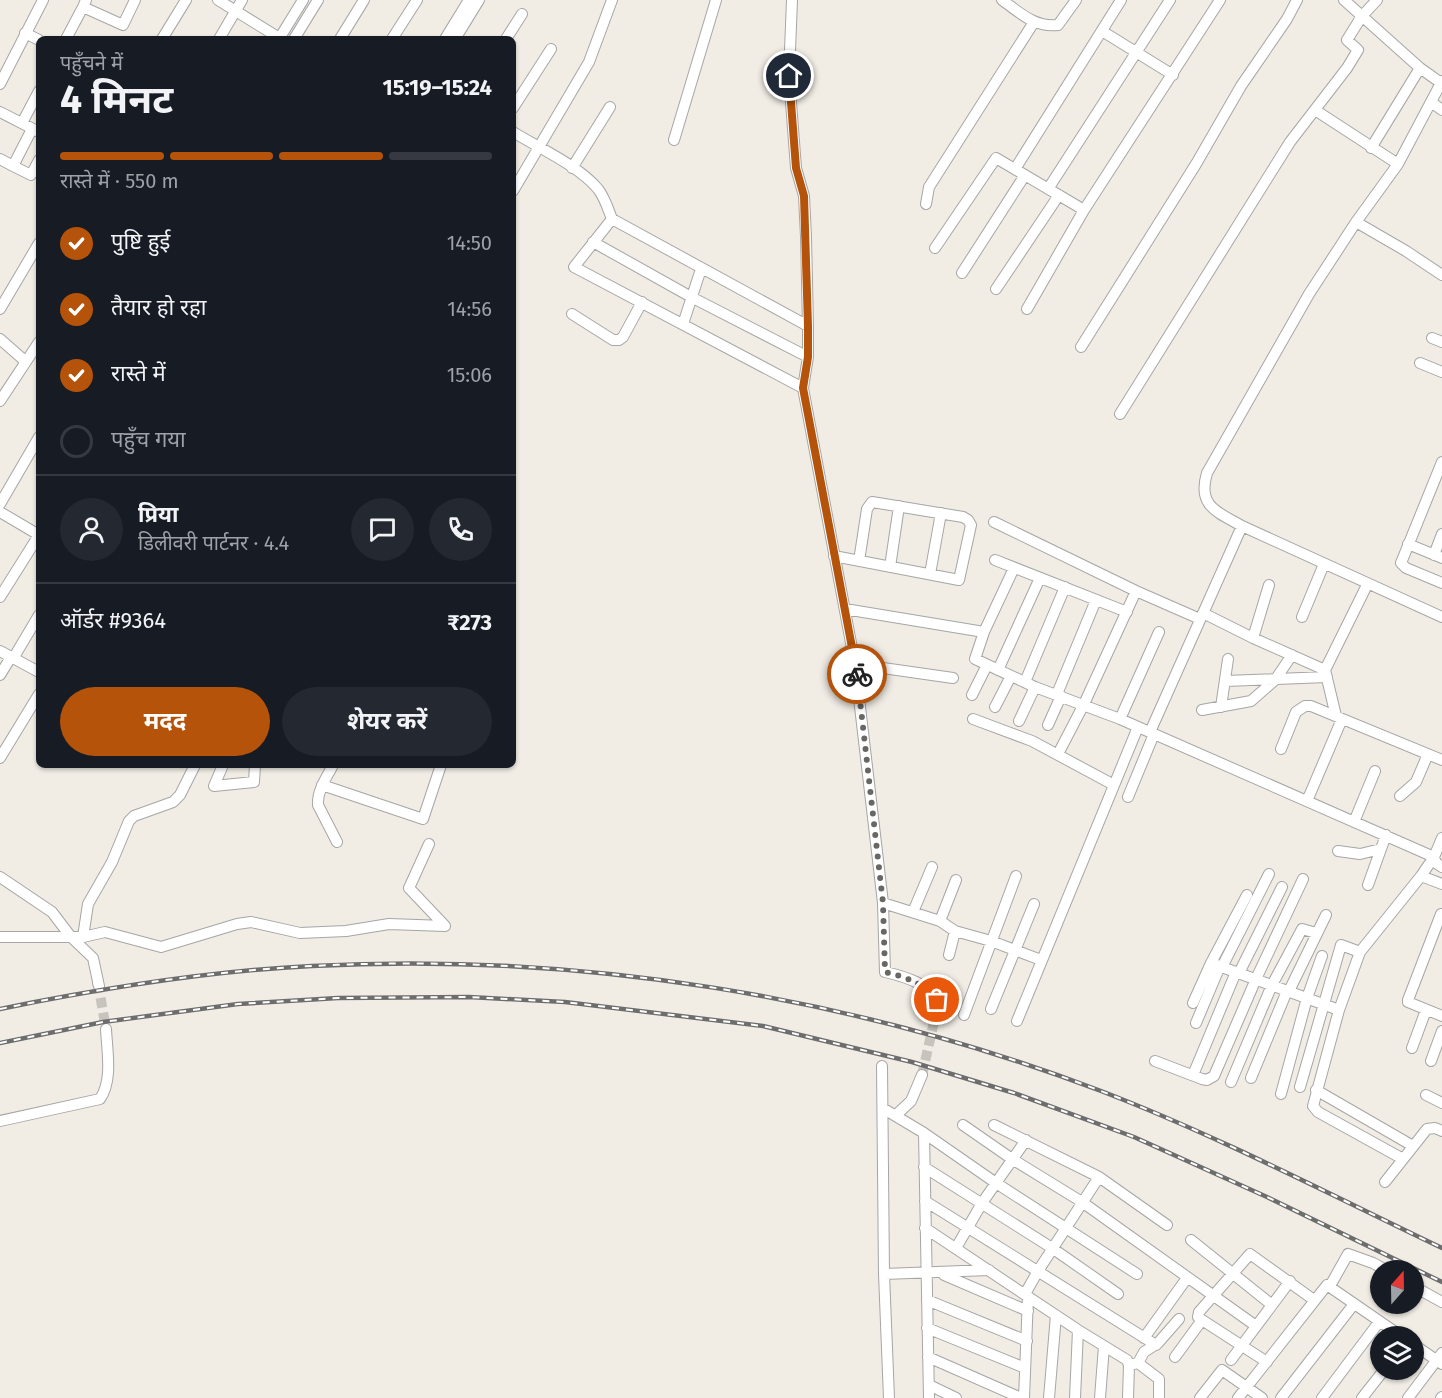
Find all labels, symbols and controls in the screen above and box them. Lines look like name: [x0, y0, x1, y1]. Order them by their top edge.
pin: [763, 50, 814, 101]
text: पहुँचने में: [60, 51, 123, 75]
icon: home: [772, 59, 805, 92]
text: 15:19–15:24: [383, 74, 492, 101]
text: 4 मिनट: [60, 77, 173, 123]
text: रास्ते में · 550 m: [60, 169, 179, 193]
icon: check: [60, 227, 93, 260]
text: पुष्टि हुई: [111, 228, 170, 255]
text: 14:50: [447, 231, 492, 255]
icon: check: [60, 293, 93, 326]
text: तैयार हो रहा: [111, 294, 206, 321]
text: 14:56: [447, 297, 492, 321]
icon: check: [60, 359, 93, 392]
text: रास्ते में: [111, 360, 166, 387]
text: 15:06: [447, 363, 492, 387]
text: पहुँच गया: [111, 426, 186, 453]
button: person: [60, 498, 123, 561]
button: chat: [351, 498, 414, 561]
button: phone: [429, 498, 492, 561]
text: प्रिया: [138, 501, 178, 528]
text: डिलीवरी पार्टनर · 4.4: [138, 531, 289, 555]
text: ऑर्डर #9364: [60, 607, 166, 634]
text: ₹273: [447, 609, 492, 636]
courier: [827, 644, 887, 704]
icon: bike: [841, 658, 874, 691]
button: मदद: [60, 687, 270, 756]
button: शेयर करें: [282, 687, 492, 756]
pin: [911, 974, 962, 1025]
icon: bag: [920, 983, 953, 1016]
north arrow: [1370, 1260, 1424, 1314]
map controls: [1370, 1260, 1424, 1380]
button: layers: [1370, 1326, 1424, 1380]

